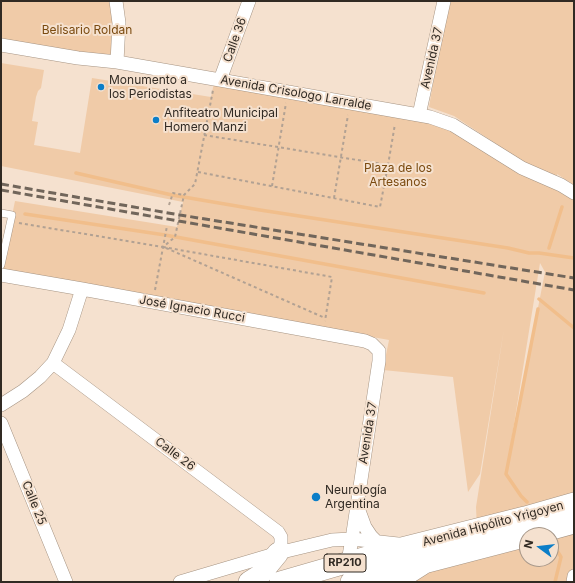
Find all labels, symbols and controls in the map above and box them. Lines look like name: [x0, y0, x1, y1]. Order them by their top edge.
street label: Calle 36: [220, 16, 250, 64]
park label: Belisario Roldan: [42, 23, 132, 37]
street label: Avenida 37: [418, 26, 446, 90]
place label: Monumento a los Periodistas: [109, 73, 192, 101]
street label: Avenida Crisologo Larralde: [219, 73, 373, 113]
marker: Monumento a los Periodistas: [96, 82, 106, 92]
place label: Anfiteatro Municipal Homero Manzi: [164, 106, 278, 134]
marker: Anfiteatro Municipal Homero Manzi: [151, 115, 161, 125]
park label: Plaza de los Artesanos: [364, 161, 432, 189]
street label: José Ignacio Rucci: [138, 293, 246, 325]
street label: Avenida 37: [356, 401, 380, 465]
street label: Calle 26: [152, 434, 198, 474]
street label: Calle 25: [19, 479, 49, 527]
place label: Neurología Argentina: [325, 483, 387, 511]
marker: Neurología Argentina: [310, 491, 322, 503]
street label: Avenida Hipólito Yrigoyen: [421, 498, 565, 550]
north arrow: [519, 527, 559, 567]
text: N: [521, 538, 536, 550]
road number: RP210: [324, 554, 366, 572]

